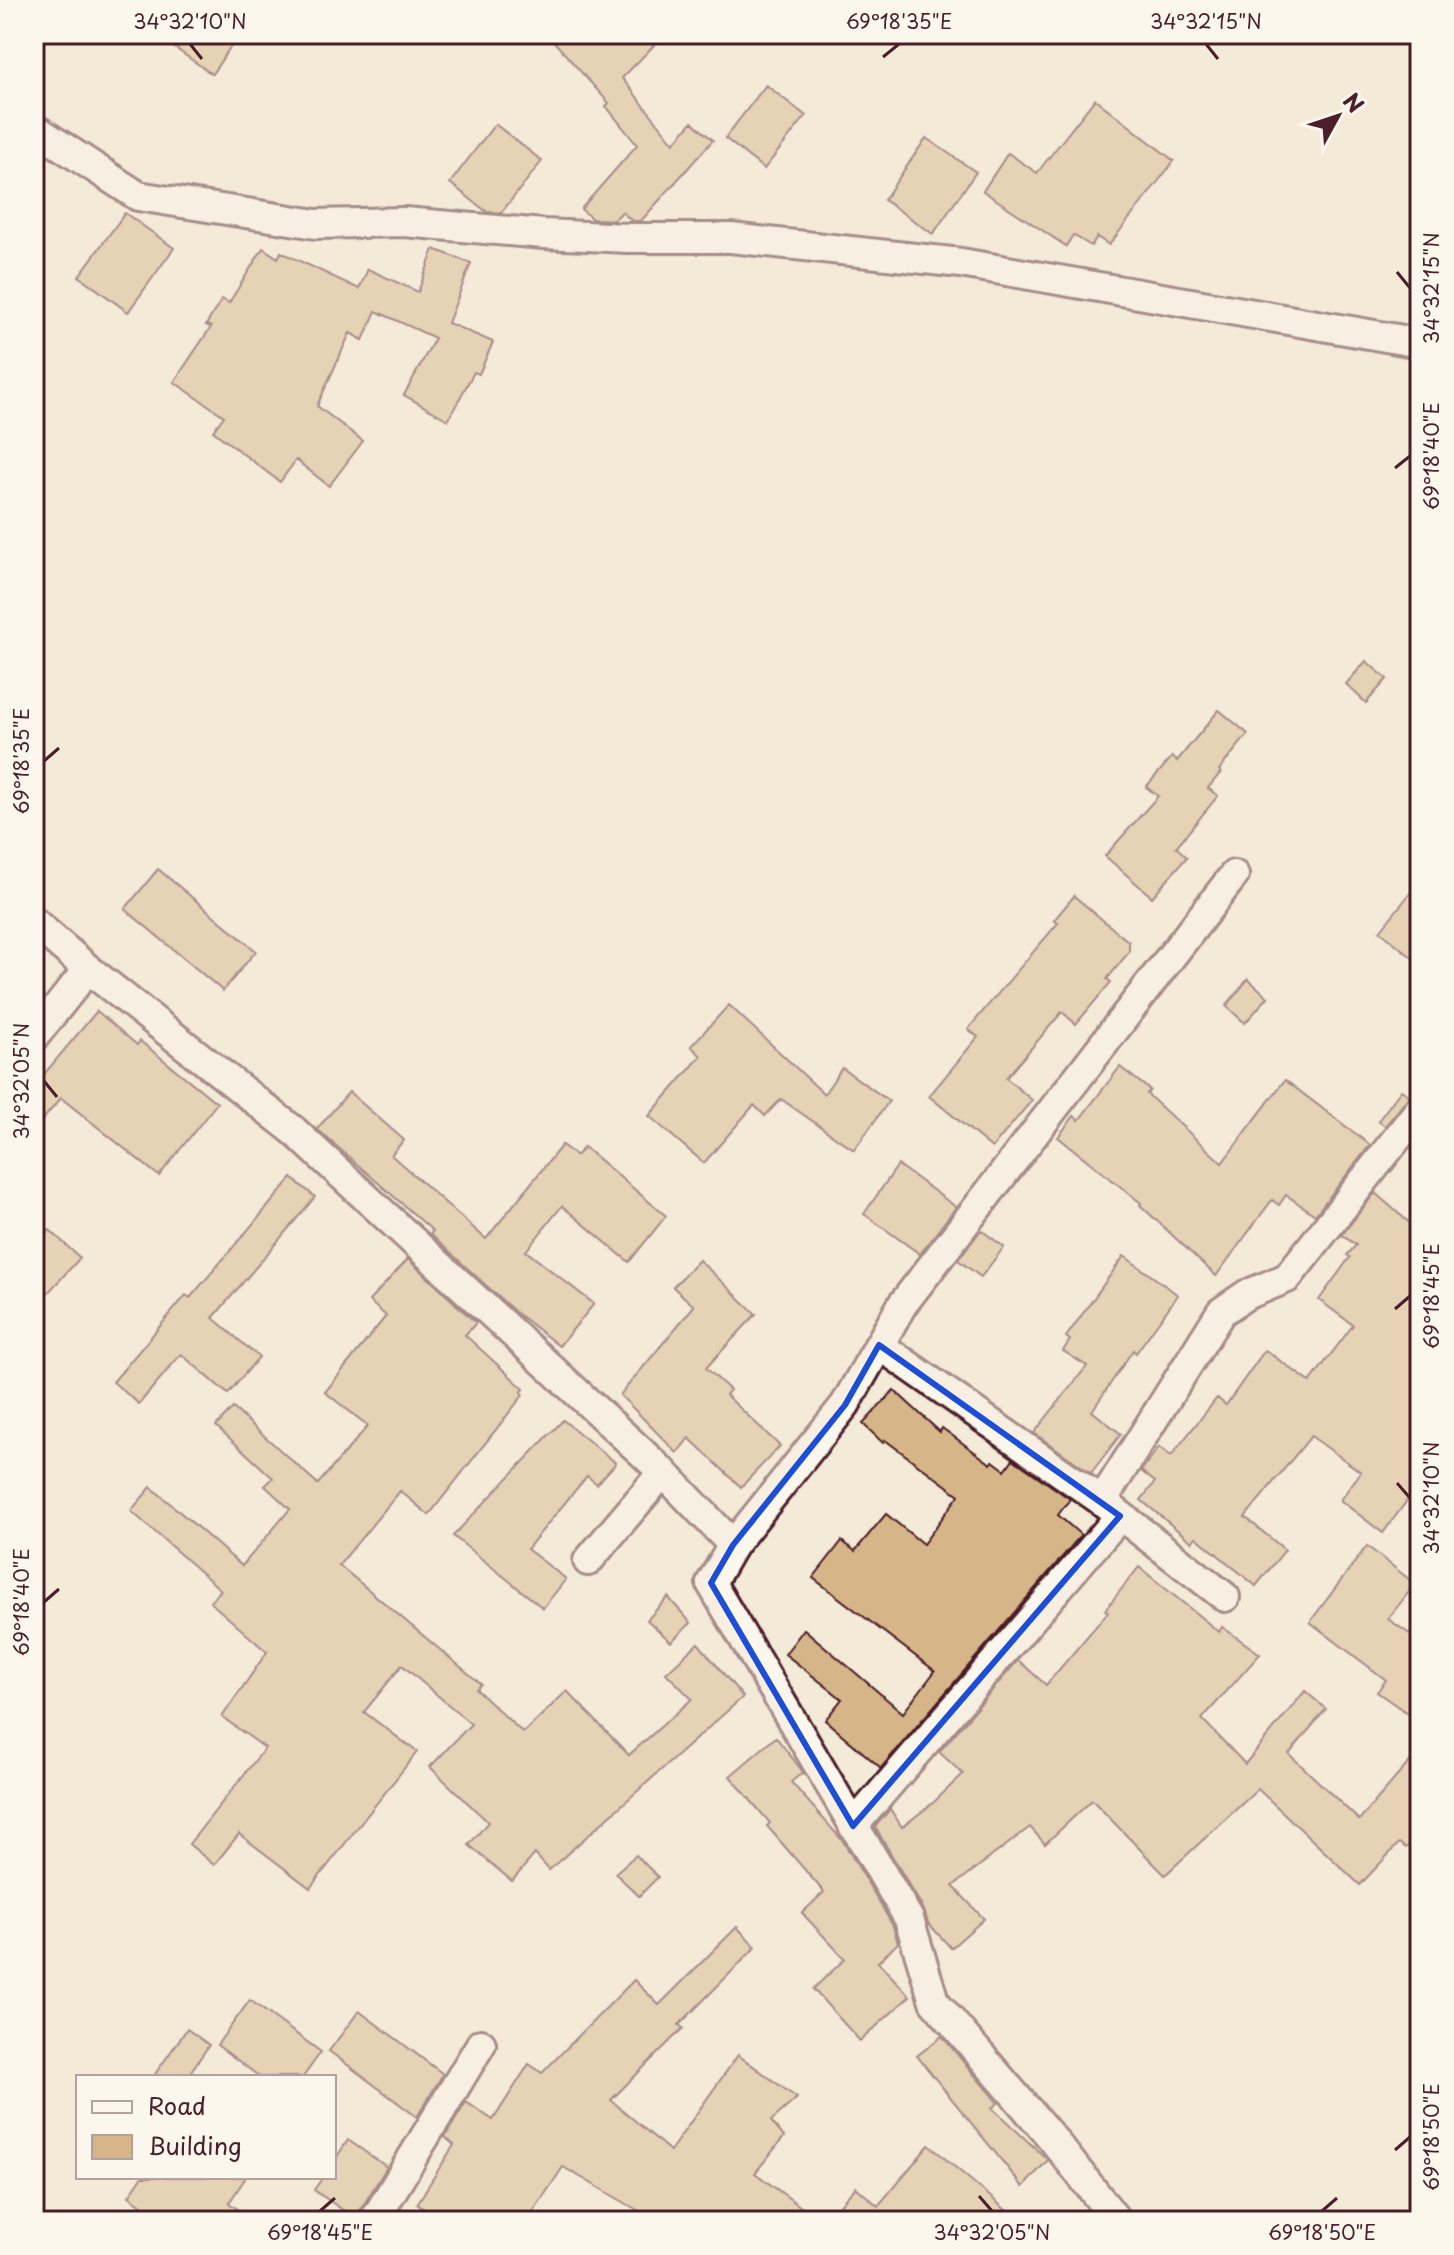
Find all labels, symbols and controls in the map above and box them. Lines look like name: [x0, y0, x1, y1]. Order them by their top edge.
text: 34°32'10"N: [133, 6, 247, 36]
text: 69°18'35"E: [846, 6, 952, 36]
text: 34°32'15"N: [1150, 6, 1262, 36]
north arrow: [1298, 76, 1378, 156]
text: N: [1336, 85, 1373, 119]
text: 34°32'15"N: [1416, 232, 1446, 344]
text: 69°18'40"E: [1416, 402, 1446, 510]
text: 69°18'35"E: [6, 708, 36, 814]
text: 34°32'05"N: [6, 1023, 36, 1139]
text: 69°18'45"E: [1416, 1243, 1446, 1349]
text: 34°32'10"N: [1416, 1441, 1446, 1555]
text: 69°18'40"E: [6, 1548, 36, 1656]
legend: [76, 2075, 336, 2179]
text: 69°18'50"E: [1416, 2083, 1446, 2191]
text: Road: [148, 2087, 206, 2123]
text: Building: [148, 2127, 242, 2163]
text: 69°18'45"E: [267, 2217, 373, 2247]
text: 34°32'05"N: [934, 2217, 1050, 2247]
text: 69°18'50"E: [1268, 2217, 1376, 2247]

